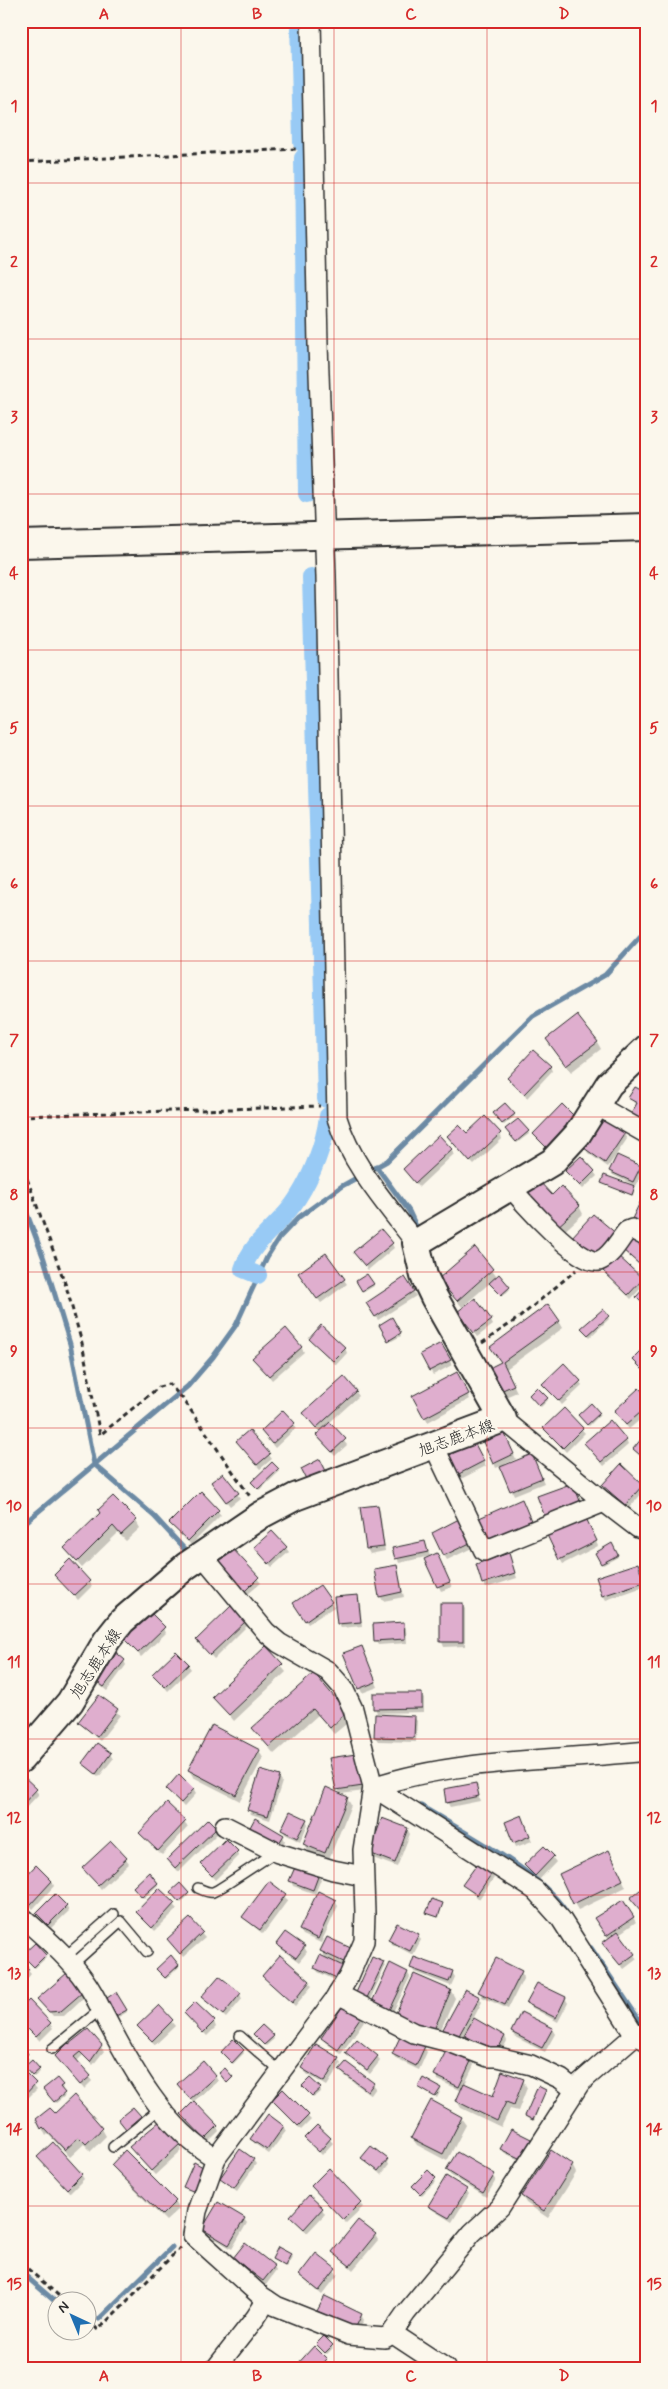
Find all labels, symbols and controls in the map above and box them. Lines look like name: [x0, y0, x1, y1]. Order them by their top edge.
text: A: [99, 4, 109, 25]
text: B: [252, 4, 262, 25]
text: C: [405, 4, 417, 25]
text: D: [558, 4, 570, 25]
text: 1: [10, 96, 18, 117]
text: 1: [650, 96, 658, 117]
text: 2: [10, 252, 18, 273]
text: 2: [650, 252, 658, 273]
text: 3: [10, 407, 18, 428]
text: 3: [650, 407, 658, 428]
text: 4: [9, 563, 19, 584]
text: 4: [649, 563, 659, 584]
text: 5: [9, 718, 19, 739]
text: 5: [649, 718, 659, 739]
text: 6: [10, 874, 18, 895]
text: 6: [650, 874, 658, 895]
text: 7: [9, 1030, 19, 1051]
text: 7: [649, 1030, 659, 1051]
text: 8: [9, 1185, 19, 1206]
text: 8: [649, 1185, 659, 1206]
text: 9: [10, 1341, 18, 1362]
text: 9: [650, 1341, 658, 1362]
street label: 旭志鹿本線: [415, 1415, 498, 1462]
text: 10: [6, 1496, 22, 1517]
text: 10: [646, 1496, 662, 1517]
street label: 旭志鹿本線: [66, 1625, 127, 1703]
text: 11: [7, 1652, 21, 1673]
text: 11: [647, 1652, 661, 1673]
text: 12: [6, 1808, 22, 1829]
text: 12: [646, 1808, 662, 1829]
text: 13: [7, 1963, 21, 1984]
text: 13: [647, 1963, 661, 1984]
text: 14: [6, 2119, 23, 2140]
text: 14: [646, 2119, 663, 2140]
text: 15: [6, 2274, 22, 2295]
text: 15: [646, 2274, 662, 2295]
north arrow: [48, 2292, 98, 2342]
text: N: [54, 2298, 73, 2317]
text: A: [99, 2366, 109, 2387]
text: B: [252, 2366, 262, 2387]
text: C: [405, 2366, 417, 2387]
text: D: [558, 2366, 570, 2387]

